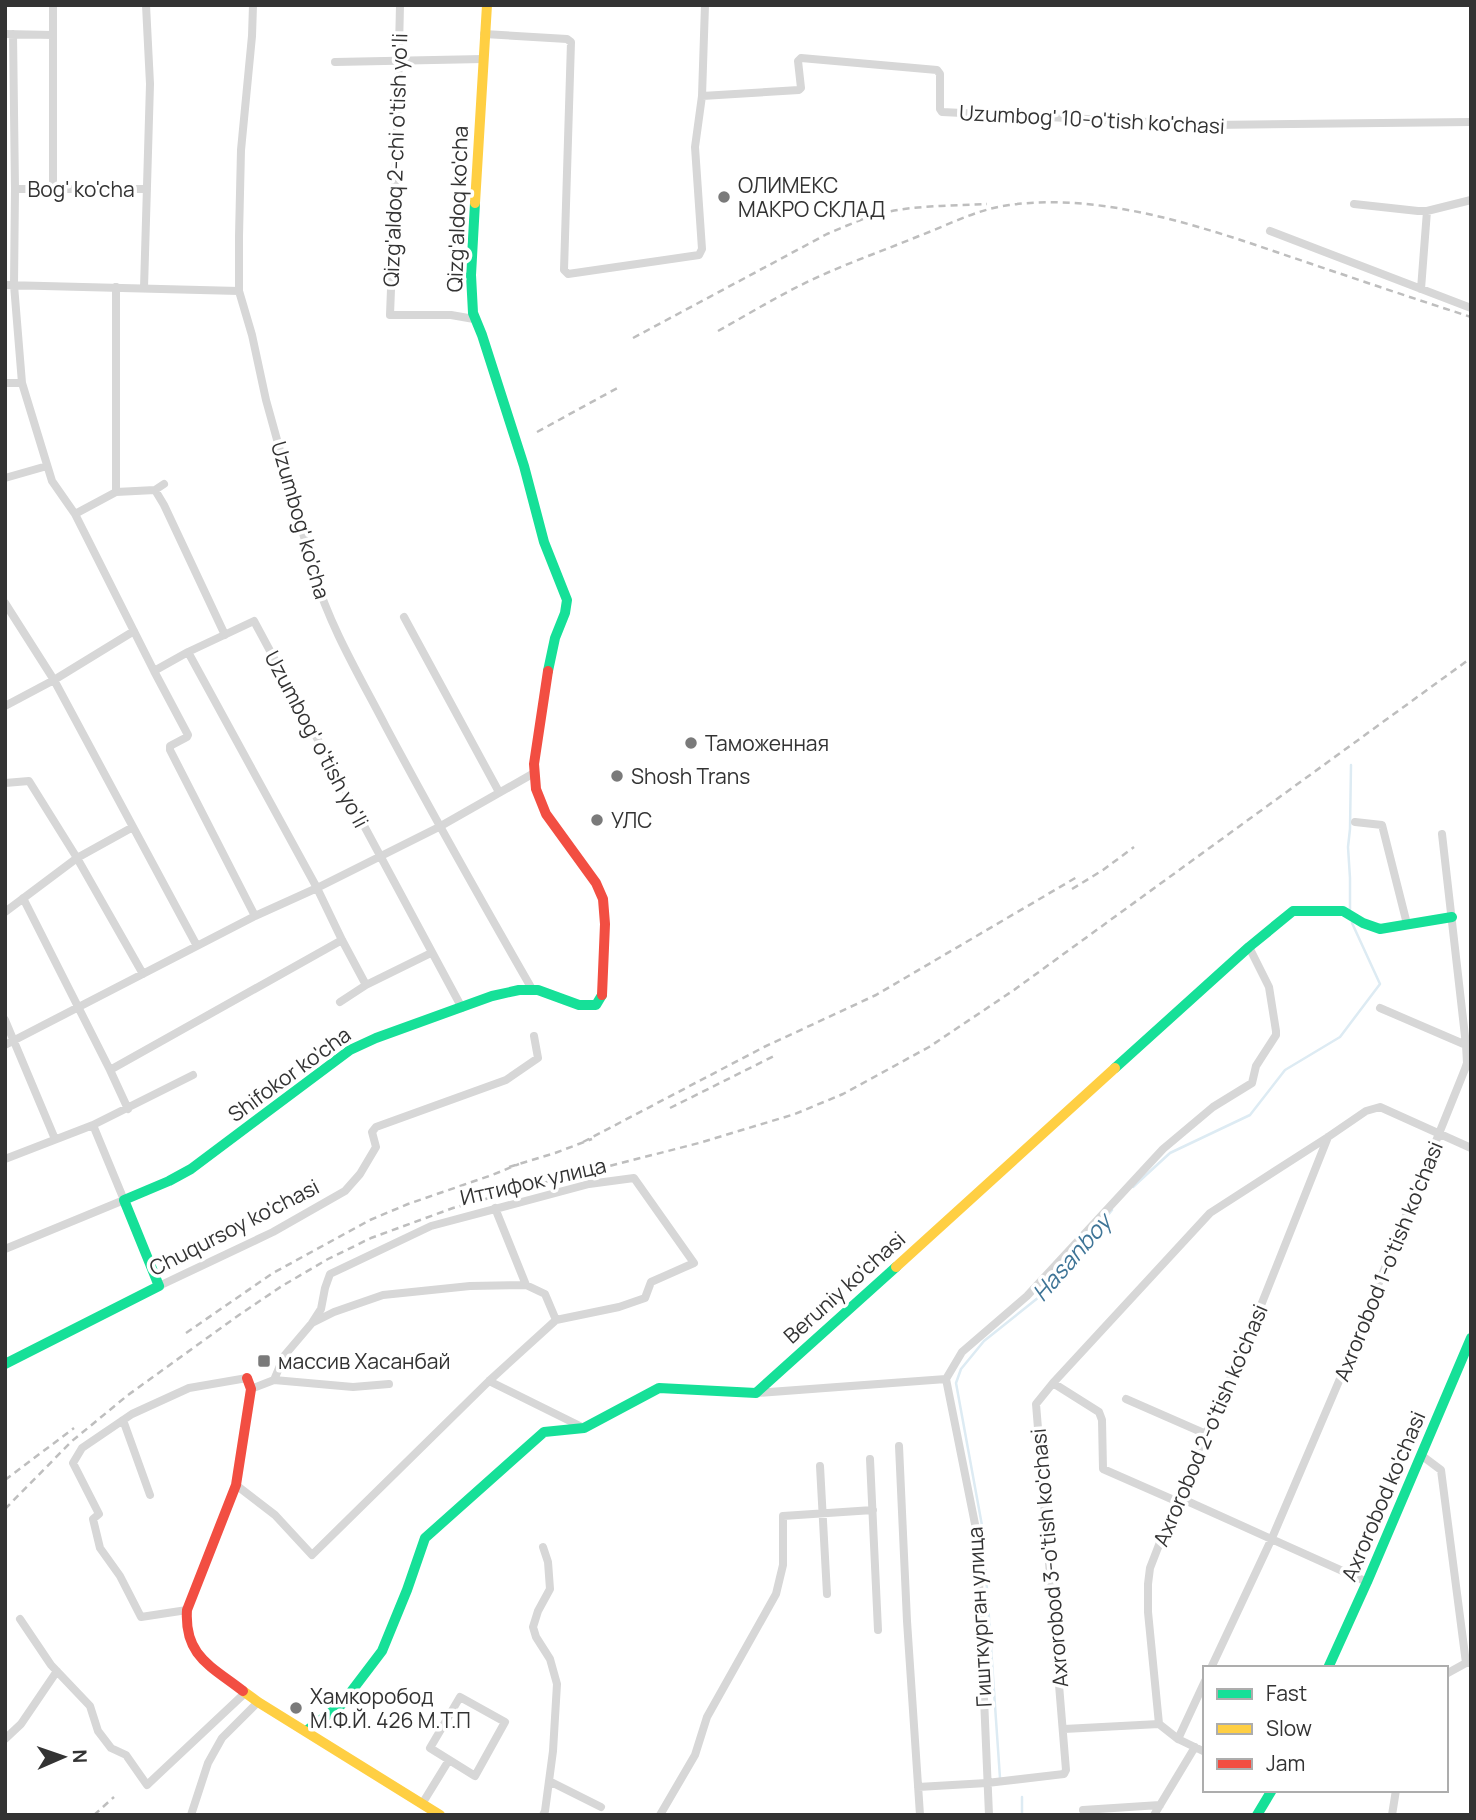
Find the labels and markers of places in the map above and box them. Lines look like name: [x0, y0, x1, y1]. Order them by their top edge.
place label: ОЛИМЕКС МАКРО СКЛАД: [738, 171, 885, 223]
marker: ОЛИМЕКС МАКРО СКЛАД: [716, 189, 732, 205]
place label: Таможенная: [705, 729, 829, 757]
marker: Таможенная: [683, 735, 699, 751]
place label: Shosh Trans: [631, 762, 750, 790]
marker: Shosh Trans: [609, 768, 625, 784]
place label: УЛС: [611, 806, 652, 834]
marker: УЛС: [589, 812, 605, 828]
place label: массив Хасанбай: [278, 1347, 450, 1375]
marker: массив Хасанбай: [256, 1353, 272, 1369]
place label: Хамкоробод М.Ф.Й. 426 М.Т.П: [310, 1682, 471, 1734]
marker: Хамкоробод М.Ф.Й. 426 М.Т.П: [288, 1700, 304, 1716]

